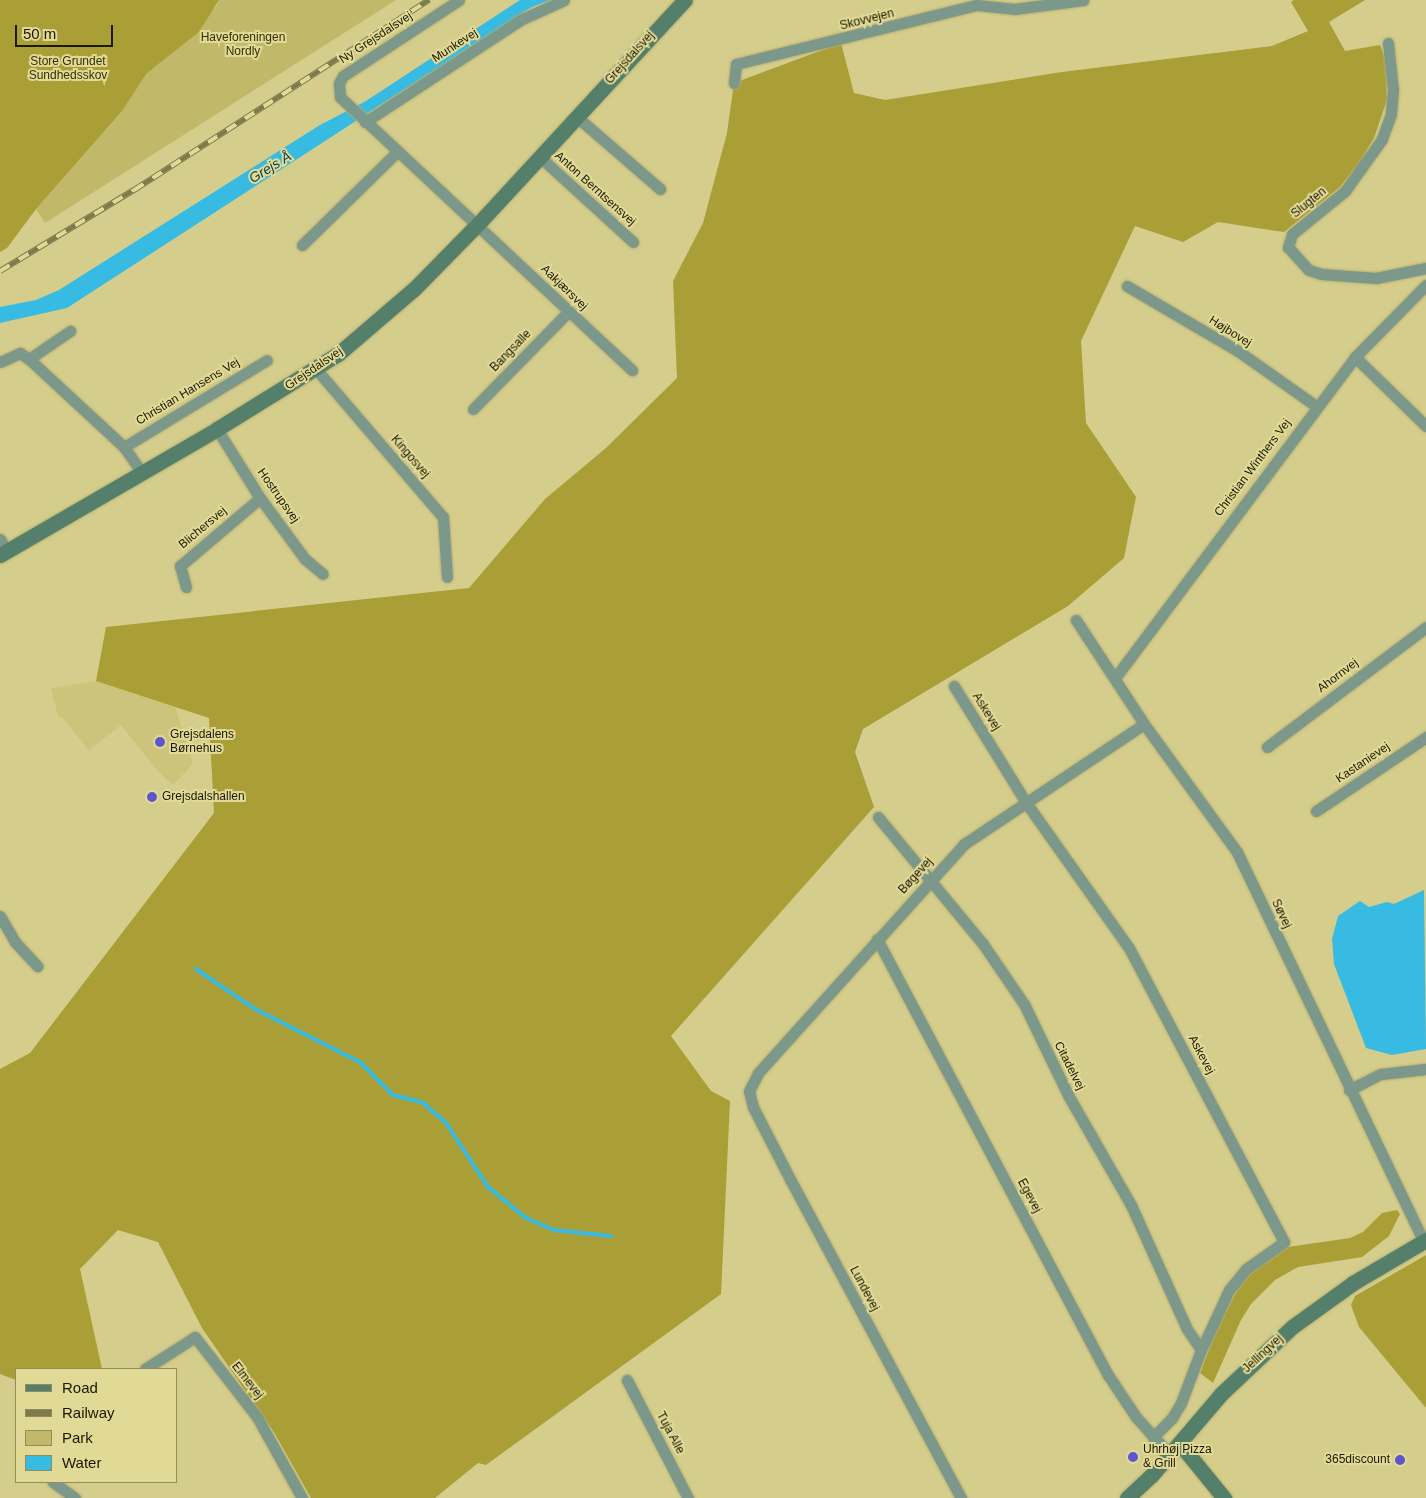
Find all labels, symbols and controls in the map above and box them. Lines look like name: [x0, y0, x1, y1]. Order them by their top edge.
street label: Skovvejen: [838, 6, 896, 34]
street label: Ny Grejsdalsvej: [337, 9, 415, 67]
scale bar: [18, 15, 115, 47]
text: 50 m: [23, 25, 56, 42]
street label: Munkevej: [430, 26, 480, 66]
street label: Grejsdalsvej: [603, 29, 657, 87]
park label: Haveforeningen Nordly: [201, 31, 285, 59]
park label: Store Grundet Sundhedsskov: [29, 55, 107, 83]
water label: Grejs Å: [246, 148, 294, 186]
street label: Anton Berntsensvej: [552, 149, 638, 229]
street label: Slugten: [1289, 185, 1329, 221]
street label: Aakjærsvej: [538, 262, 590, 314]
street label: Højbovej: [1206, 313, 1254, 351]
street label: Bangsalle: [488, 327, 534, 375]
street label: Grejsdalsvej: [283, 345, 345, 393]
street label: Christian Hansens Vej: [134, 355, 242, 429]
street label: Christian Winthers Vej: [1212, 417, 1294, 519]
street label: Kingosvej: [387, 433, 433, 481]
street label: Hostrupsvej: [254, 466, 302, 526]
street label: Blichersvej: [176, 504, 230, 552]
street label: Ahornvej: [1315, 656, 1361, 696]
street label: Askevej: [969, 690, 1003, 734]
place label: Grejsdalens Børnehus: [170, 728, 234, 756]
marker: Grejsdalens Børnehus: [154, 736, 166, 748]
street label: Kastanievej: [1333, 740, 1393, 786]
place label: Grejsdalshallen: [162, 790, 245, 804]
marker: Grejsdalshallen: [146, 791, 158, 803]
street label: Bøgevej: [896, 855, 936, 897]
street label: Søvej: [1268, 897, 1294, 931]
street label: Askevej: [1185, 1033, 1217, 1077]
street label: Citadelvej: [1051, 1039, 1087, 1093]
street label: Egevej: [1014, 1176, 1044, 1216]
street label: Lundevej: [846, 1264, 882, 1314]
street label: Jellingvej: [1240, 1332, 1286, 1376]
street label: Elmevej: [228, 1360, 266, 1402]
legend: [15, 1368, 178, 1483]
text: Road: [62, 1379, 98, 1396]
text: Railway: [62, 1404, 115, 1421]
street label: Tuja Alle: [653, 1409, 687, 1457]
text: Park: [62, 1429, 93, 1446]
place label: Uhrhøj Pizza & Grill: [1143, 1443, 1212, 1471]
marker: Uhrhøj Pizza & Grill: [1127, 1451, 1139, 1463]
place label: 365discount: [1325, 1453, 1390, 1467]
text: Water: [62, 1454, 101, 1471]
marker: 365discount: [1394, 1454, 1406, 1466]

